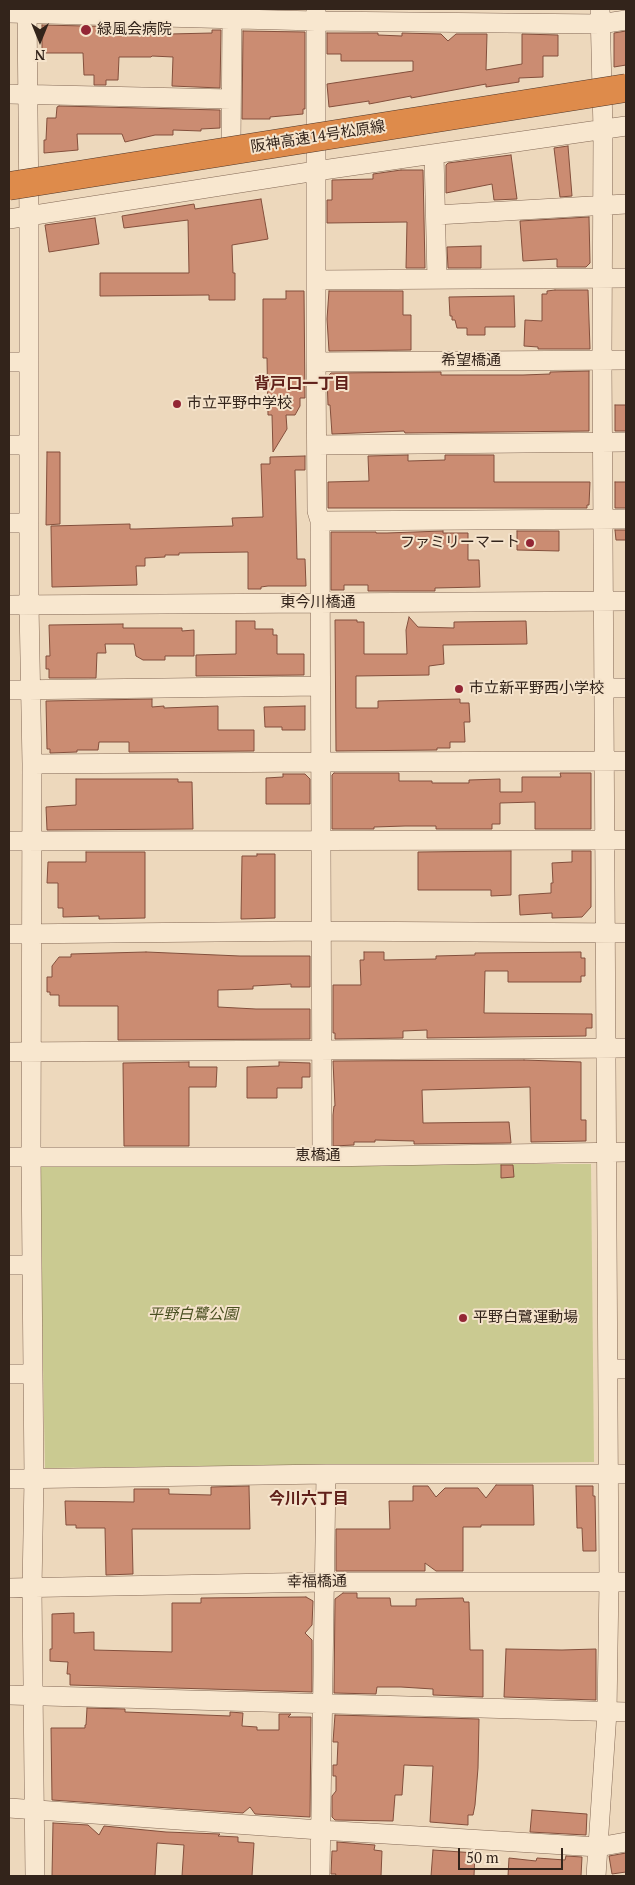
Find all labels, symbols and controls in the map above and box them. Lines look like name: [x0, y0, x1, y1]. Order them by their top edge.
north arrow: [15, 15, 65, 65]
place label: 緑風会病院: [97, 21, 172, 39]
marker: 緑風会病院: [79, 23, 93, 37]
text: N: [35, 46, 45, 65]
street label: 阪神高速14号松原線: [249, 117, 387, 157]
street label: 希望橋通: [441, 352, 501, 370]
district label: 背戸口一丁目: [254, 374, 350, 394]
place label: 市立平野中学校: [187, 395, 292, 413]
marker: 市立平野中学校: [171, 398, 183, 410]
place label: ファミリーマート: [400, 534, 520, 552]
marker: ファミリーマート: [524, 537, 536, 549]
street label: 東今川橋通: [281, 594, 355, 612]
place label: 市立新平野西小学校: [469, 680, 604, 698]
marker: 市立新平野西小学校: [453, 683, 465, 695]
street label: 恵橋通: [296, 1147, 340, 1165]
park label: 平野白鷺公園: [148, 1306, 238, 1324]
place label: 平野白鷺運動場: [473, 1309, 578, 1327]
marker: 平野白鷺運動場: [457, 1312, 469, 1324]
district label: 今川六丁目: [269, 1489, 349, 1509]
street label: 幸福橋通: [287, 1572, 347, 1592]
scale bar: [460, 1838, 565, 1870]
text: 50 m: [466, 1847, 499, 1867]

